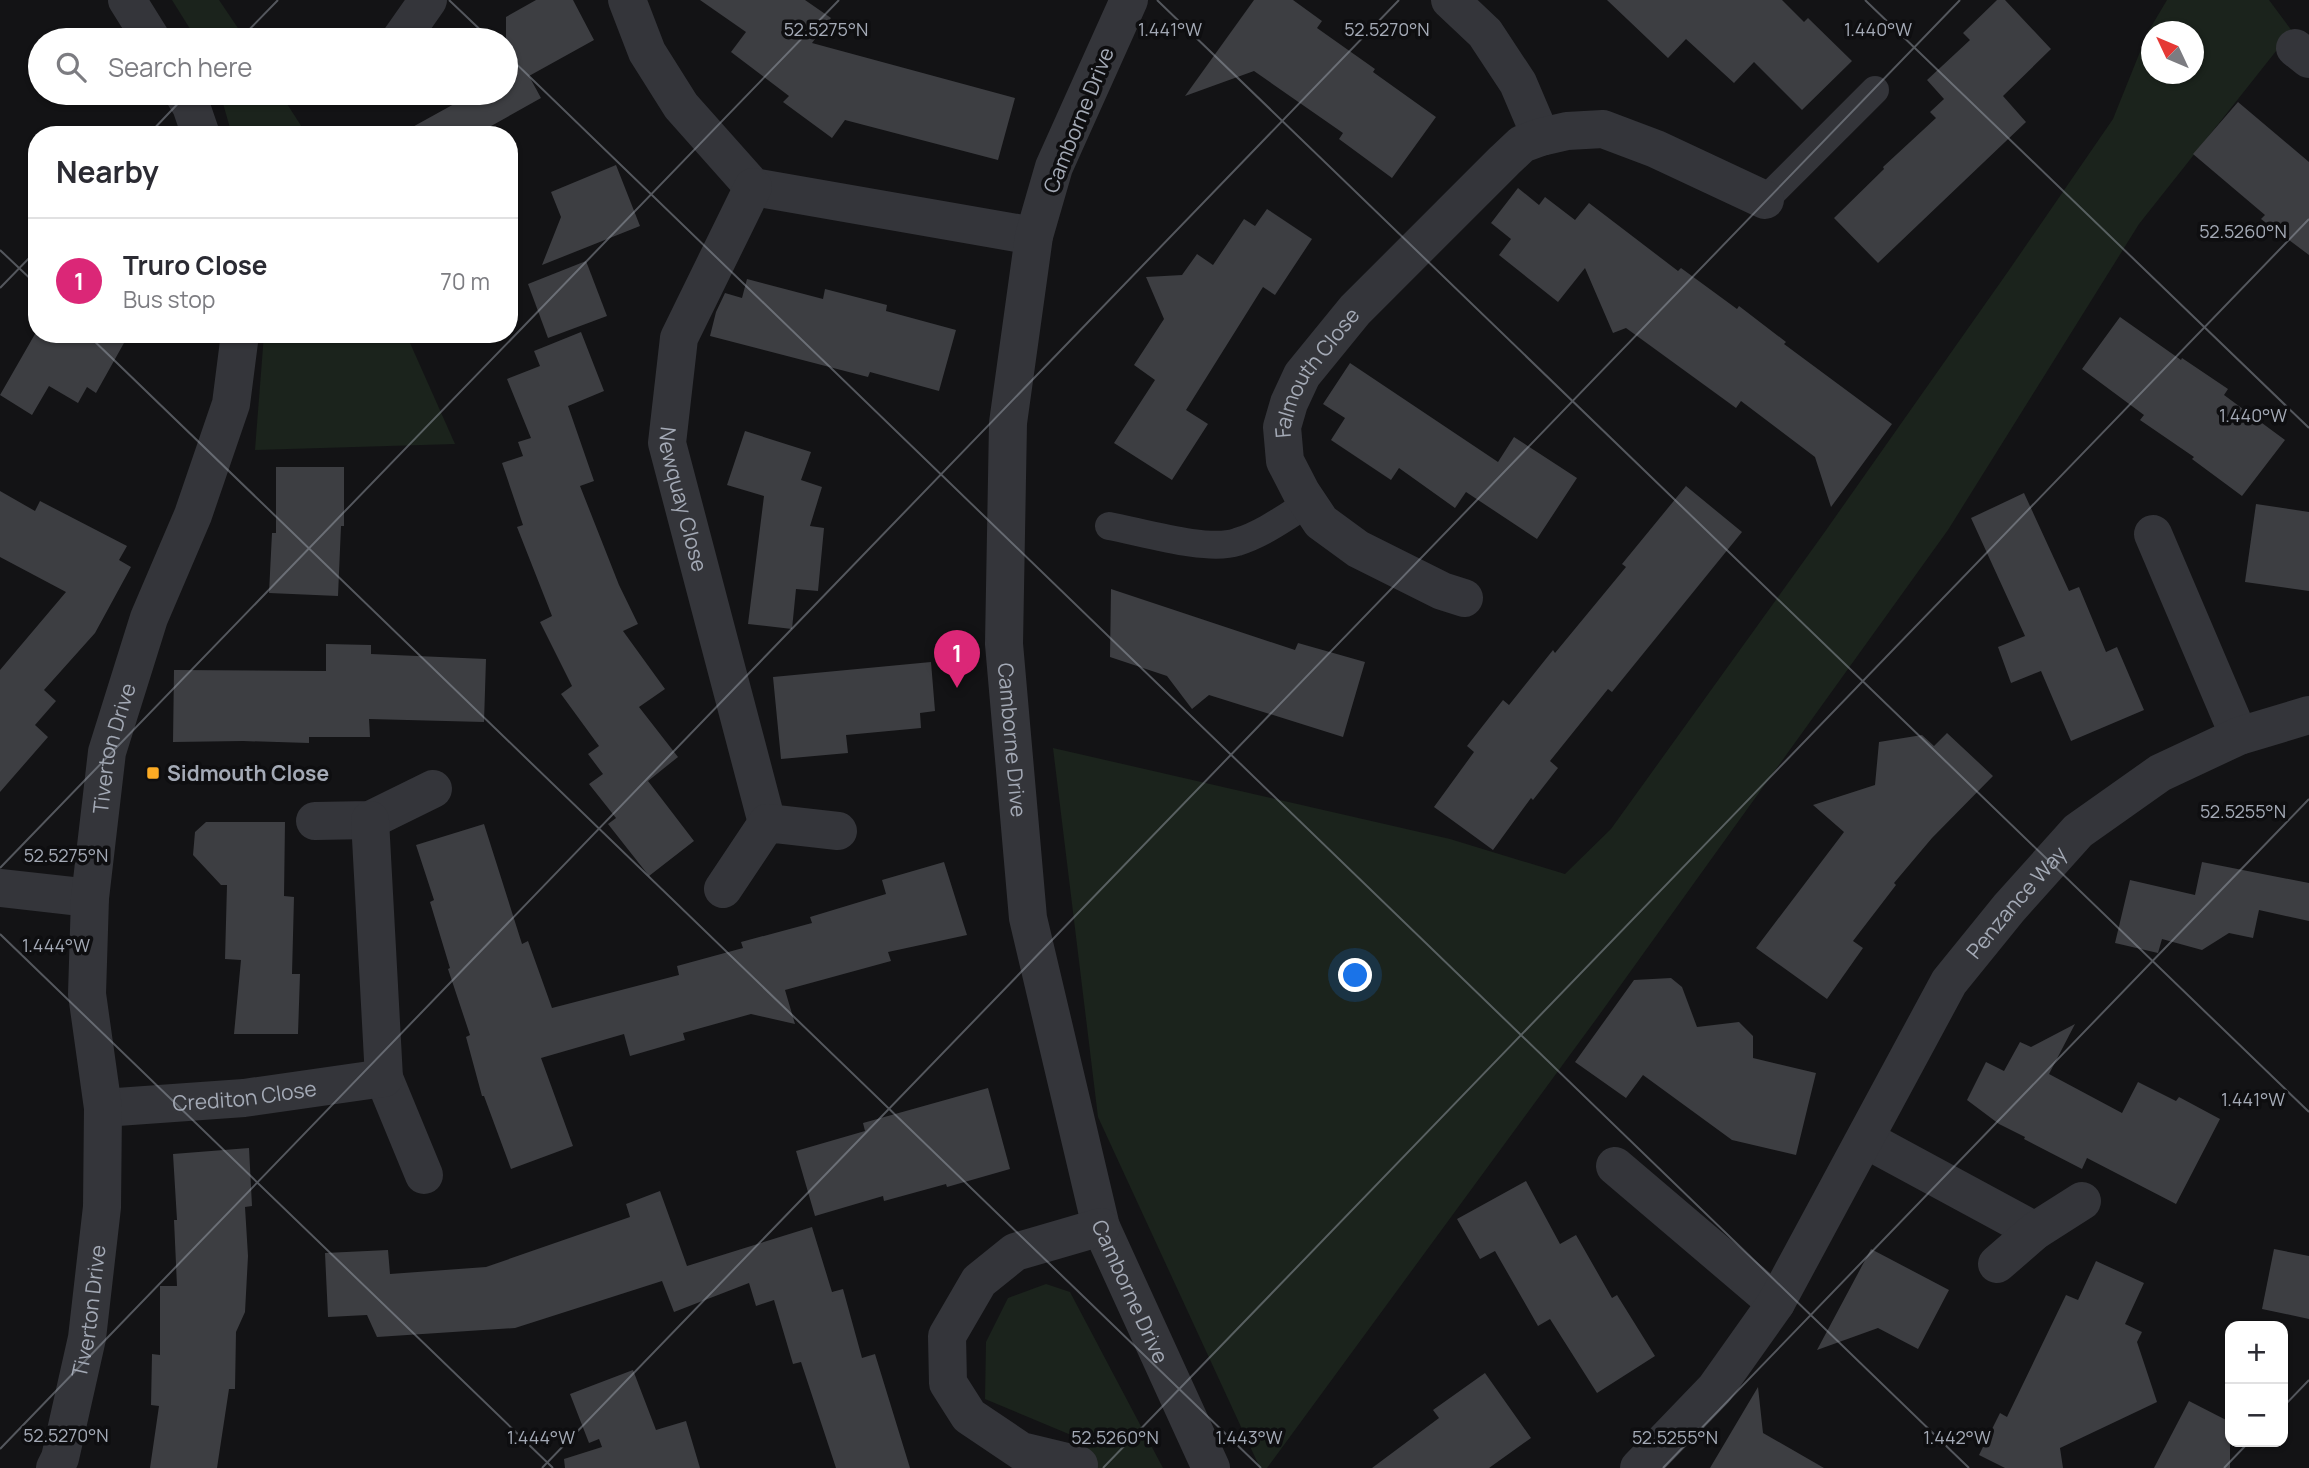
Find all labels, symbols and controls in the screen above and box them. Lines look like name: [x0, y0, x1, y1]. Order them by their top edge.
text: 52.5275°N: [784, 17, 868, 41]
text: 1.441°W: [1138, 17, 1202, 41]
text: 52.5270°N: [1344, 17, 1430, 41]
text: 1.440°W: [1844, 17, 1912, 41]
north arrow: [2141, 21, 2204, 84]
search box: [28, 28, 518, 105]
street label: Camborne Drive: [1036, 43, 1120, 197]
icon: search: [52, 48, 90, 86]
text: Search here: [108, 49, 253, 85]
text: Nearby: [56, 151, 159, 192]
text: 52.5260°N: [2199, 219, 2287, 243]
text: Truro Close: [123, 247, 267, 283]
text: 1: [74, 265, 84, 297]
text: 70 m: [440, 265, 490, 297]
text: Bus stop: [123, 283, 215, 315]
street label: Falmouth Close: [1268, 302, 1365, 439]
text: 1.440°W: [2219, 403, 2287, 427]
street label: Newquay Close: [653, 425, 714, 575]
pin: 1: [934, 630, 980, 688]
street label: Camborne Drive: [992, 661, 1033, 818]
street label: Tiverton Drive: [86, 679, 142, 815]
place label: Sidmouth Close: [167, 759, 329, 787]
marker: Sidmouth Close: [145, 765, 161, 781]
text: 52.5255°N: [2200, 799, 2286, 823]
street label: Penzance Way: [1960, 840, 2072, 964]
text: 52.5275°N: [24, 843, 108, 867]
text: 1.444°W: [22, 933, 90, 957]
your location: [1338, 958, 1372, 992]
street label: Crediton Close: [171, 1074, 318, 1117]
text: 1.441°W: [2221, 1087, 2285, 1111]
street label: Camborne Drive: [1085, 1215, 1175, 1368]
street label: Tiverton Drive: [65, 1243, 112, 1380]
map controls: [2225, 1321, 2288, 1447]
button: +: [2225, 1321, 2288, 1384]
button: −: [2225, 1384, 2288, 1447]
text: 52.5270°N: [23, 1423, 109, 1447]
text: 1.444°W: [507, 1425, 575, 1449]
text: 52.5260°N: [1071, 1425, 1159, 1449]
text: 1.443°W: [1215, 1425, 1283, 1449]
text: 52.5255°N: [1632, 1425, 1718, 1449]
text: 1.442°W: [1923, 1425, 1991, 1449]

